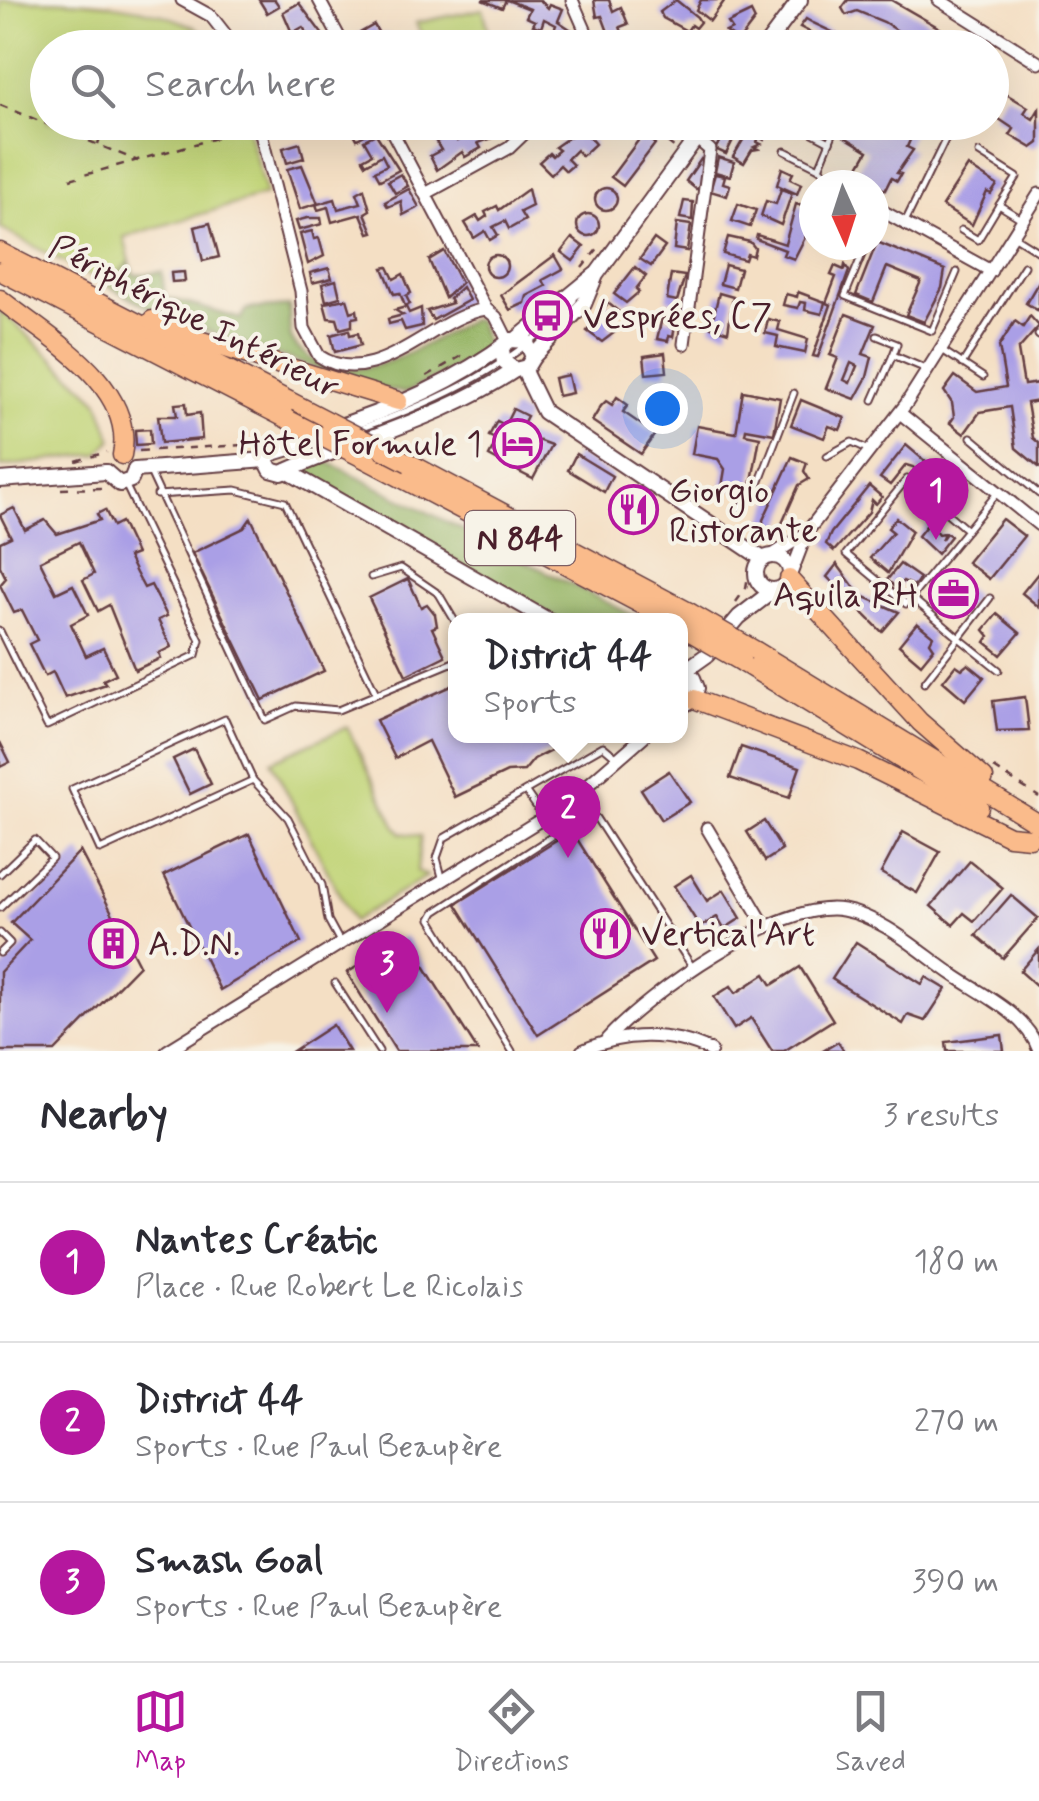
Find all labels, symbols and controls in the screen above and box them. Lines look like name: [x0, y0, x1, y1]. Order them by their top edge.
search box: [30, 30, 1009, 140]
icon: search: [65, 58, 120, 113]
text: Search here: [145, 61, 336, 110]
north arrow: [799, 170, 889, 260]
street label: Périphérique Intérieur: [41, 224, 347, 411]
bus stop icon: Vesprées, C7: [522, 290, 574, 342]
place label: Vesprées, C7: [583, 295, 772, 341]
your location: [637, 383, 688, 434]
hotel icon: Hôtel Formule 1: [491, 417, 543, 469]
place label: Hôtel Formule 1: [239, 422, 482, 468]
pin: 1: [904, 458, 968, 540]
place label: Giorgio Ristorante: [669, 469, 818, 555]
restaurant icon: Giorgio Ristorante: [608, 484, 660, 536]
road number: N 844: [465, 511, 575, 565]
office icon: Aquila RH: [927, 568, 979, 620]
place label: Aquila RH: [773, 573, 918, 619]
popup: [448, 613, 688, 743]
text: District 44: [484, 633, 652, 682]
text: Sports: [484, 682, 577, 724]
pin: 2: [536, 776, 600, 858]
restaurant icon: Vertical'Art: [580, 907, 632, 959]
place label: Vertical'Art: [641, 912, 815, 958]
building icon: A.D.N.: [87, 917, 139, 969]
place label: A.D.N.: [148, 922, 240, 968]
pin: 3: [354, 930, 420, 1013]
text: Nearby: [40, 1089, 168, 1144]
text: 3 results: [883, 1095, 999, 1137]
text: Nantes Créatic: [135, 1217, 378, 1266]
text: 1: [65, 1241, 80, 1283]
text: 180 m: [914, 1241, 999, 1283]
text: Place · Rue Robert Le Ricolais: [135, 1266, 523, 1308]
text: District 44: [135, 1377, 303, 1426]
text: 2: [65, 1401, 80, 1443]
text: 270 m: [914, 1401, 999, 1443]
text: Sports · Rue Paul Beaupère: [135, 1426, 502, 1468]
text: Smash Goal: [135, 1537, 323, 1586]
text: 3: [65, 1561, 80, 1603]
text: 390 m: [912, 1561, 999, 1603]
text: Sports · Rue Paul Beaupère: [135, 1586, 502, 1628]
tab: Map: [133, 1684, 188, 1781]
tab: Directions: [454, 1684, 569, 1781]
tab: Saved: [835, 1684, 906, 1781]

